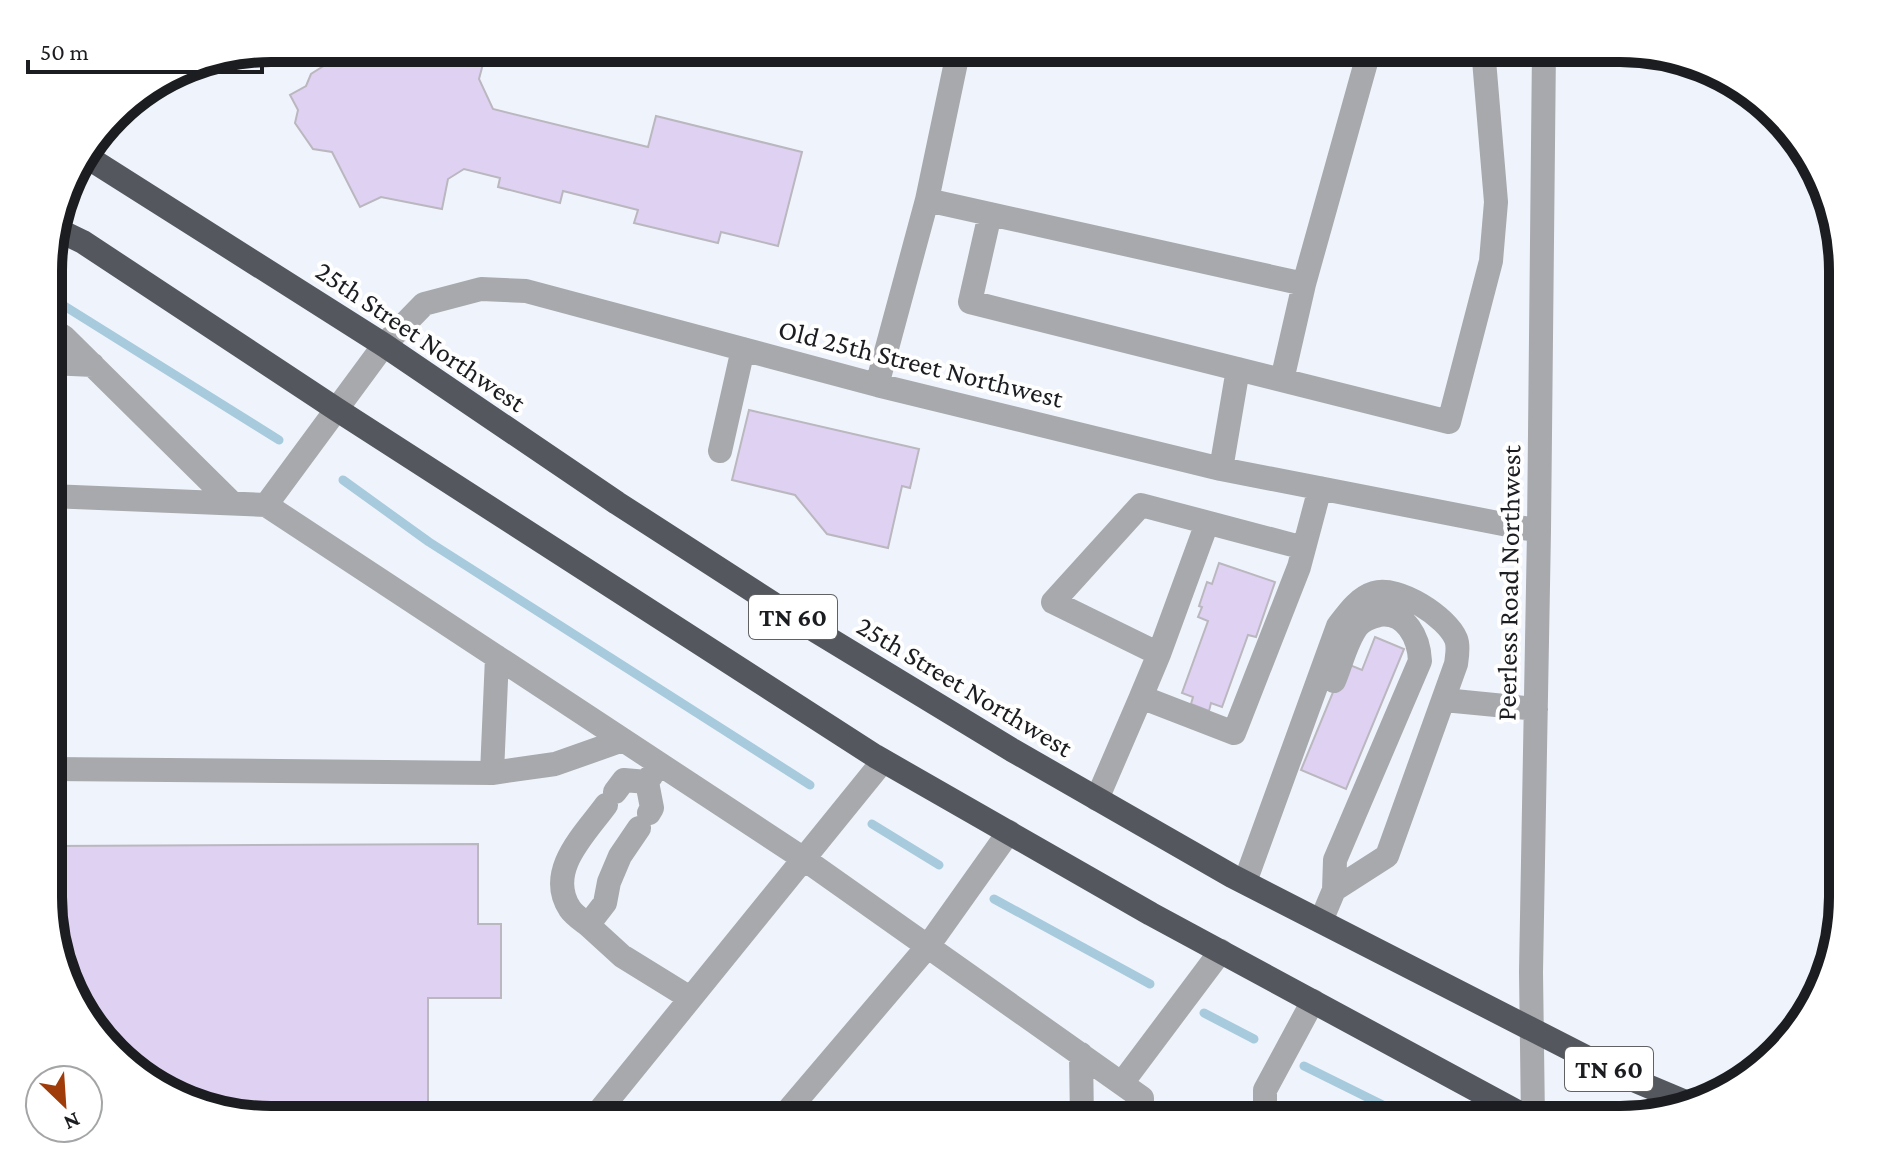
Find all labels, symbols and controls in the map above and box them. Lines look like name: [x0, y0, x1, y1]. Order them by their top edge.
scale bar: [28, 24, 262, 74]
text: 50 m: [40, 38, 89, 65]
street label: 25th Street Northwest: [310, 255, 532, 418]
street label: Old 25th Street Northwest: [775, 313, 1067, 414]
street label: Peerless Road Northwest: [1491, 444, 1526, 721]
road number: TN 60: [749, 595, 837, 639]
street label: 25th Street Northwest: [851, 610, 1079, 763]
road number: TN 60: [1565, 1047, 1653, 1091]
north arrow: [24, 1064, 104, 1144]
text: N: [60, 1107, 84, 1136]

